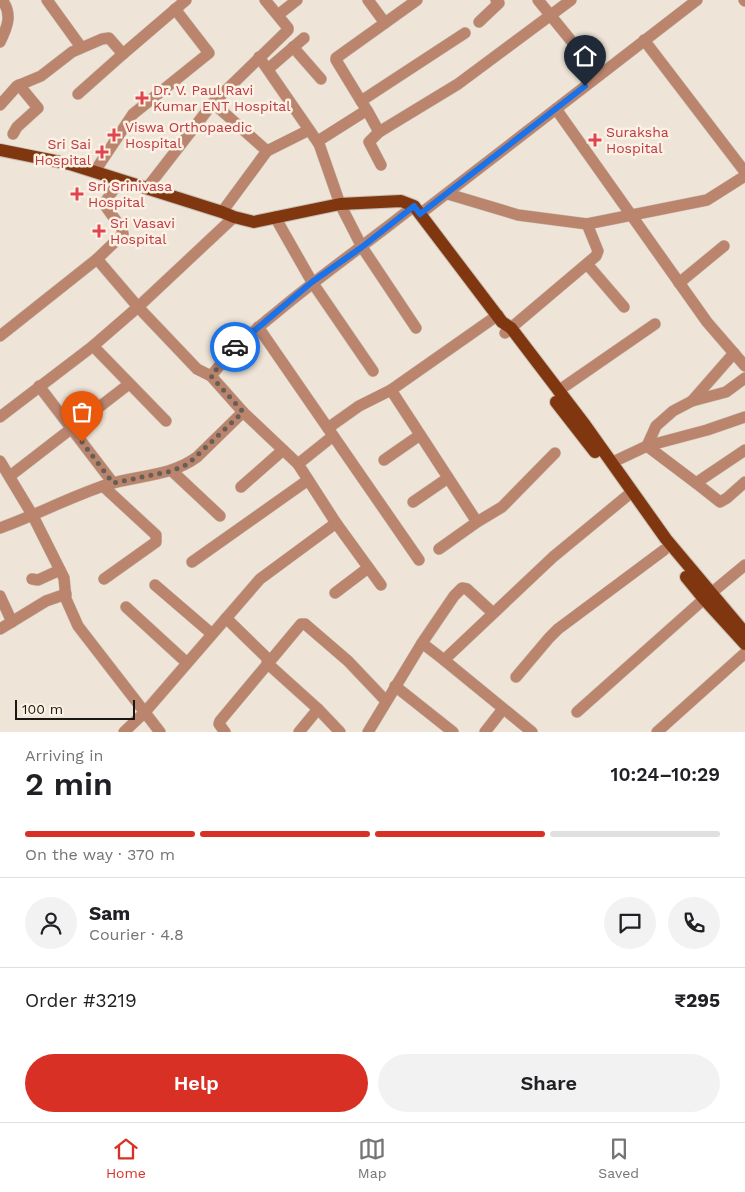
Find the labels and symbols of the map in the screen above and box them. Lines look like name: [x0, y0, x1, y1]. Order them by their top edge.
pin: [564, 35, 606, 86]
place label: Dr. V. Paul Ravi Kumar ENT Hospital: [153, 82, 291, 114]
marker: Dr. V. Paul Ravi Kumar ENT Hospital: [135, 91, 149, 105]
place label: Viswa Orthopaedic Hospital: [125, 119, 253, 151]
place label: Suraksha Hospital: [606, 124, 669, 156]
marker: Viswa Orthopaedic Hospital: [107, 128, 121, 142]
marker: Suraksha Hospital: [588, 133, 602, 147]
place label: Sri Sai Hospital: [34, 136, 92, 168]
marker: Sri Sai Hospital: [95, 145, 109, 159]
place label: Sri Srinivasa Hospital: [88, 178, 172, 210]
marker: Sri Srinivasa Hospital: [70, 187, 84, 201]
place label: Sri Vasavi Hospital: [110, 215, 175, 247]
marker: Sri Vasavi Hospital: [92, 224, 106, 238]
courier: [210, 322, 260, 372]
pin: [61, 391, 103, 442]
scale bar: [15, 697, 135, 720]

